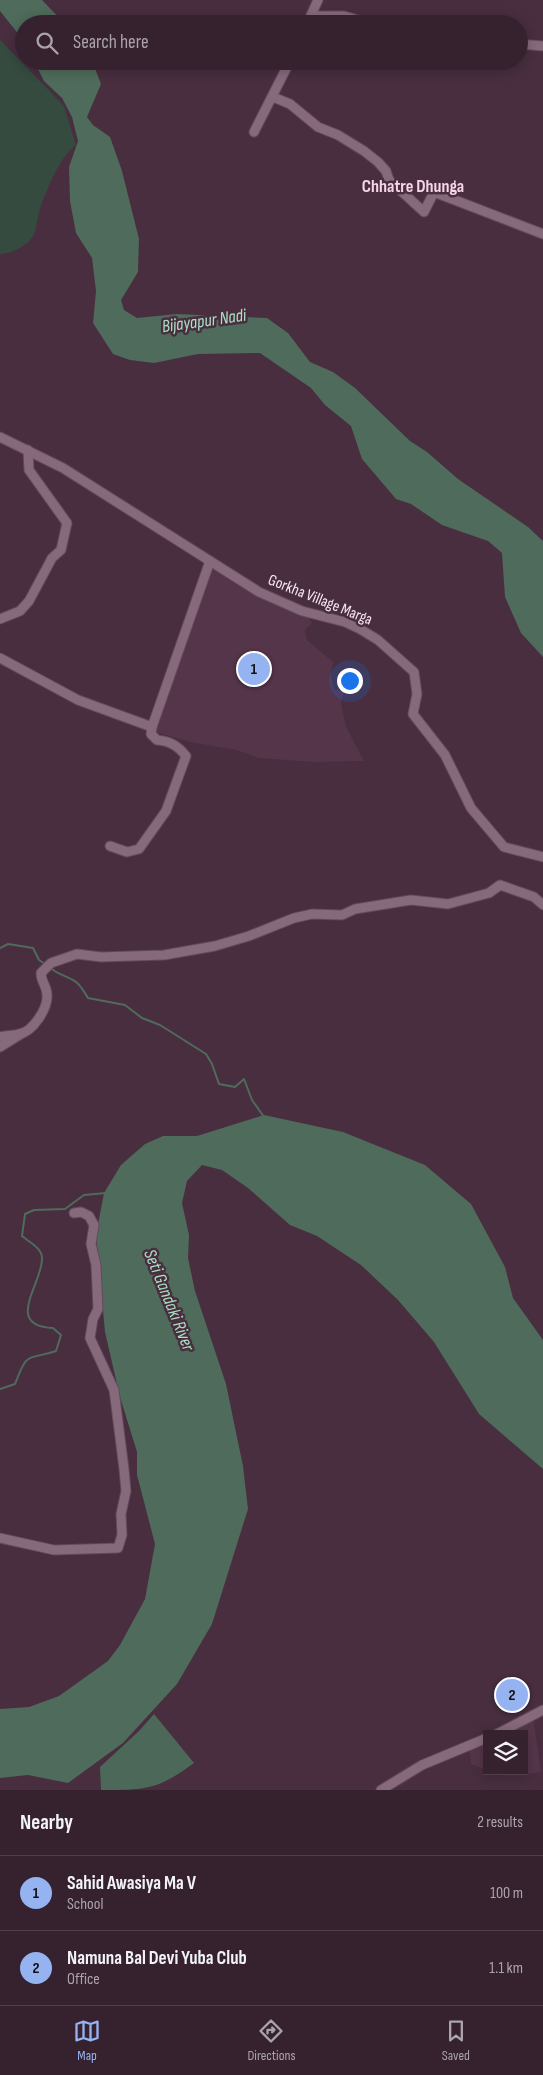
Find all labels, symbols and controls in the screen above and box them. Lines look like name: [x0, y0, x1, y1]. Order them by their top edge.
search box: [15, 15, 528, 70]
icon: search: [33, 29, 61, 57]
text: Search here: [73, 31, 149, 54]
district label: Chhatre Dhunga: [362, 176, 464, 197]
water label: Bijayapur Nadi: [160, 305, 248, 337]
street label: Gorkha Village Marga: [265, 570, 375, 630]
pin: 1: [238, 650, 270, 688]
your location: [337, 668, 363, 694]
water label: Seti Gandaki River: [139, 1246, 199, 1355]
pin: 2: [496, 1676, 528, 1714]
map controls: [483, 1730, 528, 1775]
button: layers: [483, 1730, 528, 1775]
text: Nearby: [20, 1810, 73, 1835]
text: 2 results: [477, 1813, 523, 1832]
text: Sahid Awasiya Ma V: [67, 1872, 196, 1895]
text: 1: [33, 1884, 39, 1903]
text: 100 m: [490, 1884, 523, 1903]
text: School: [67, 1895, 103, 1914]
text: Namuna Bal Devi Yuba Club: [67, 1947, 247, 1970]
text: 2: [32, 1959, 40, 1978]
text: 1.1 km: [489, 1959, 523, 1978]
text: Office: [67, 1970, 100, 1989]
tab: Map: [73, 2017, 101, 2064]
tab: Directions: [247, 2017, 296, 2064]
tab: Saved: [442, 2017, 470, 2064]

